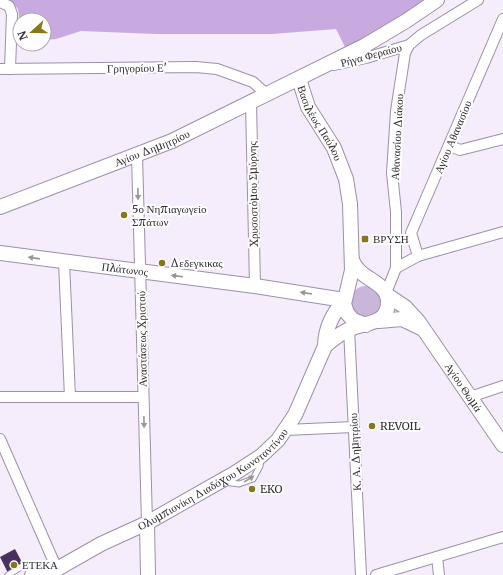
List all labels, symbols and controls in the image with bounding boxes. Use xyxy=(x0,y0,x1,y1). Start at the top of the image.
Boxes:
north arrow xyxy=(12,12,52,52)
text: N xyxy=(14,29,31,42)
street label: Ρήγα Φεραίου xyxy=(339,40,404,70)
street label: Γρηγορίου Ε' xyxy=(107,60,167,76)
street label: Βασιλέως Παύλου xyxy=(295,84,345,163)
street label: Αθανασίου Διάκου xyxy=(388,93,406,181)
street label: Αγίου Αθανασίου xyxy=(431,98,475,176)
street label: Αγίου Δημητρίου xyxy=(112,126,193,170)
street label: Χρυσοστόμου Σμύρνης xyxy=(245,140,261,247)
one-way arrow xyxy=(135,188,141,201)
place label: 5ο Νηπιαγωγείο Σπάτων xyxy=(132,202,207,229)
marker: 5ο Νηπιαγωγείο Σπάτων xyxy=(119,210,129,220)
place label: ΒΡΥΣΗ xyxy=(373,232,409,246)
marker: ΒΡΥΣΗ xyxy=(360,234,370,244)
one-way arrow xyxy=(28,255,40,261)
place label: Δεδεγκικας xyxy=(170,256,223,270)
marker: Δεδεγκικας xyxy=(157,258,167,268)
street label: Πλάτωνος xyxy=(101,259,150,279)
one-way arrow xyxy=(171,273,183,279)
street label: Αναστάσεως Χριστού xyxy=(134,290,150,387)
one-way arrow xyxy=(300,290,312,296)
street label: Αγίου Θωμά xyxy=(442,360,485,415)
street label: Κ. Α. Δημητρίου xyxy=(346,412,364,491)
one-way arrow xyxy=(141,416,147,429)
place label: REVOIL xyxy=(380,419,421,433)
marker: REVOIL xyxy=(367,421,377,431)
street label: Ολυμπιονίκη Διαδόχου Κωνσταντίνου xyxy=(135,425,291,533)
one-way arrow xyxy=(244,476,255,483)
place label: EKO xyxy=(260,482,283,496)
marker: EKO xyxy=(247,484,257,494)
place label: ΕΤΕΚΑ xyxy=(22,558,58,572)
marker: ΕΤΕΚΑ xyxy=(9,560,19,570)

